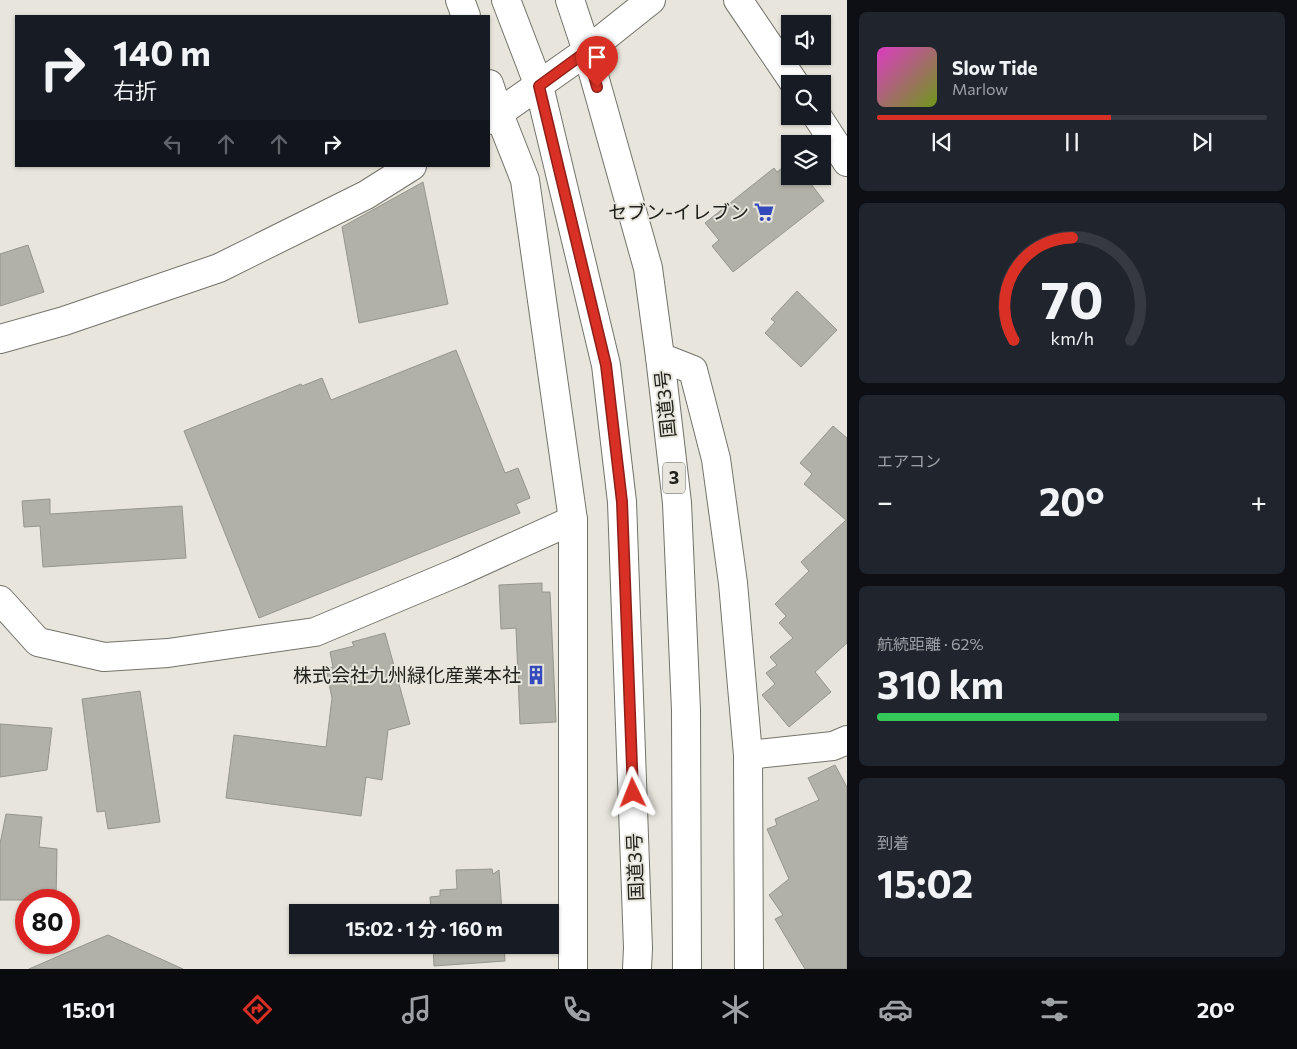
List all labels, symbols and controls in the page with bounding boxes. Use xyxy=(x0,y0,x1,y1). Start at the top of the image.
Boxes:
map controls xyxy=(781,15,831,185)
button: sound xyxy=(781,15,831,65)
text: 140 m xyxy=(113,30,211,73)
icon: right xyxy=(30,35,95,100)
pin xyxy=(576,36,618,87)
icon: arrive xyxy=(583,43,611,71)
text: Slow Tide xyxy=(952,56,1038,79)
button: search xyxy=(781,75,831,125)
text: 右折 xyxy=(113,77,157,104)
text: Marlow xyxy=(952,79,1008,98)
icon: previous xyxy=(928,128,956,156)
icon: pause xyxy=(1058,128,1086,156)
icon: next xyxy=(1188,128,1216,156)
icon: left xyxy=(159,130,187,158)
icon: ahead xyxy=(212,130,240,158)
icon: ahead xyxy=(265,130,293,158)
icon: right xyxy=(318,130,346,158)
button: layers xyxy=(781,135,831,185)
place label: セブン-イレブン xyxy=(608,200,749,223)
supermarket icon: セブン-イレブン xyxy=(753,201,775,223)
text: 70 xyxy=(1041,266,1103,330)
text: km/h xyxy=(1050,327,1094,349)
street label: 国道3号 xyxy=(650,369,679,439)
text: エアコン xyxy=(877,451,941,470)
road number: 3 xyxy=(663,462,685,493)
text: 20° xyxy=(1039,477,1105,524)
text: − xyxy=(877,484,893,518)
text: + xyxy=(1251,484,1267,518)
text: 航続距離 · 62% xyxy=(877,634,984,653)
text: 310 km xyxy=(877,660,1004,707)
place label: 株式会社九州緑化産業本社 xyxy=(293,663,521,686)
building icon: 株式会社九州緑化産業本社 xyxy=(525,664,547,686)
position arrow xyxy=(606,766,658,818)
street label: 国道3号 xyxy=(622,833,647,901)
text: 到着 xyxy=(877,833,909,852)
text: 15:02 xyxy=(877,859,973,906)
speed limit sign: 80 xyxy=(15,889,80,954)
text: 15:02 · 1 分 · 160 m xyxy=(346,917,502,940)
icon: directions xyxy=(240,992,275,1027)
icon: music xyxy=(399,992,434,1027)
icon: phone xyxy=(559,992,594,1027)
icon: climate xyxy=(718,992,753,1027)
icon: car xyxy=(878,992,913,1027)
icon: filters xyxy=(1037,992,1072,1027)
text: 15:01 xyxy=(62,996,115,1023)
text: 20° xyxy=(1197,996,1235,1023)

